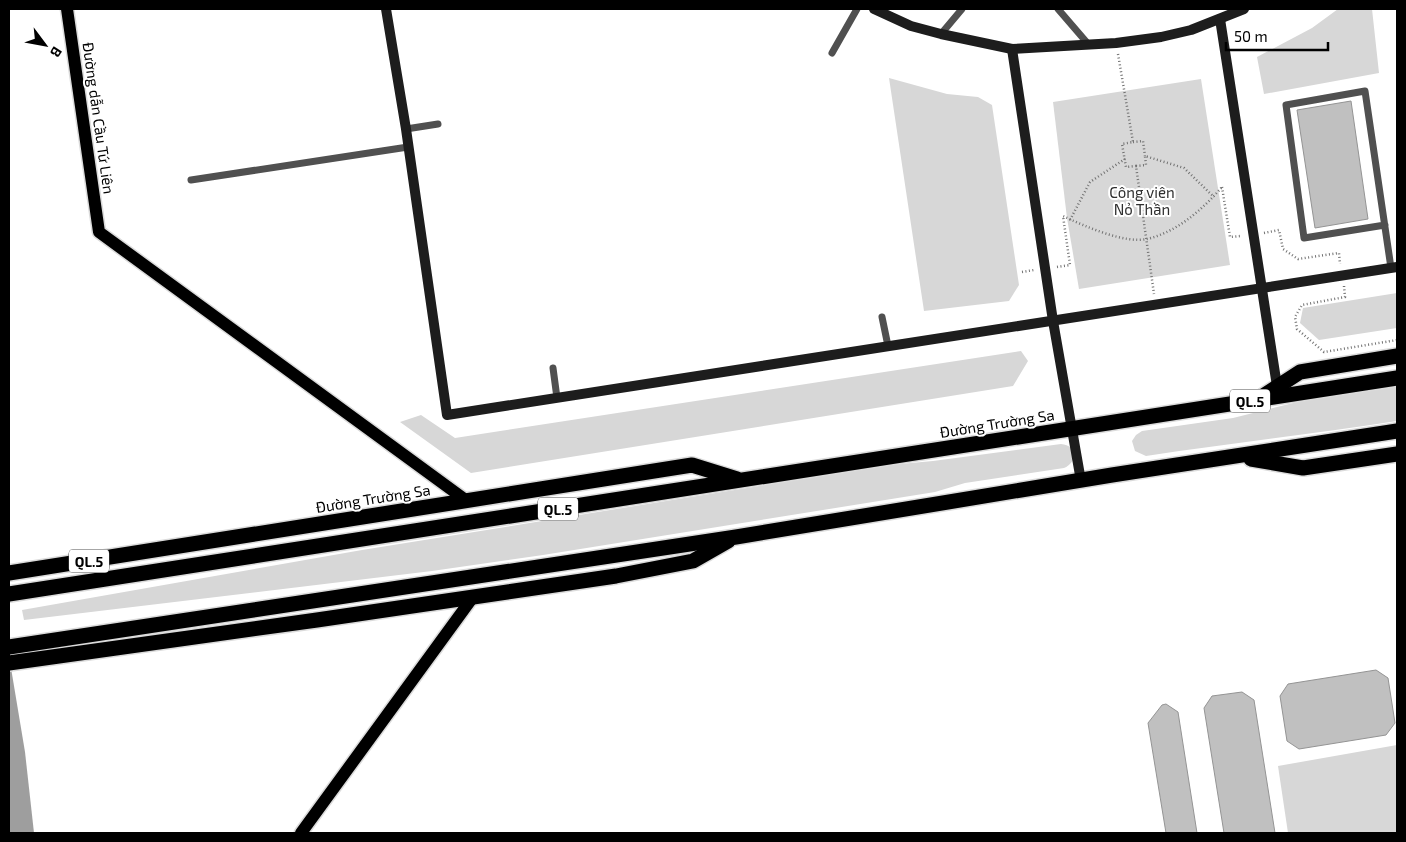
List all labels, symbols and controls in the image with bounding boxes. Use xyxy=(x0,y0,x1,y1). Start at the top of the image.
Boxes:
north arrow xyxy=(20,20,70,70)
scale bar xyxy=(1226,20,1328,52)
text: 50 m xyxy=(1234,27,1268,45)
street label: Đường dẫn Cầu Tứ Liên xyxy=(79,41,119,195)
text: B xyxy=(47,44,66,60)
park label: Công viên Nỏ Thần xyxy=(1109,183,1175,218)
road number: QL.5 xyxy=(1230,390,1270,412)
street label: Đường Trường Sa xyxy=(938,405,1056,441)
street label: Đường Trường Sa xyxy=(314,480,432,516)
road number: QL.5 xyxy=(538,498,578,520)
road number: QL.5 xyxy=(69,550,109,572)

